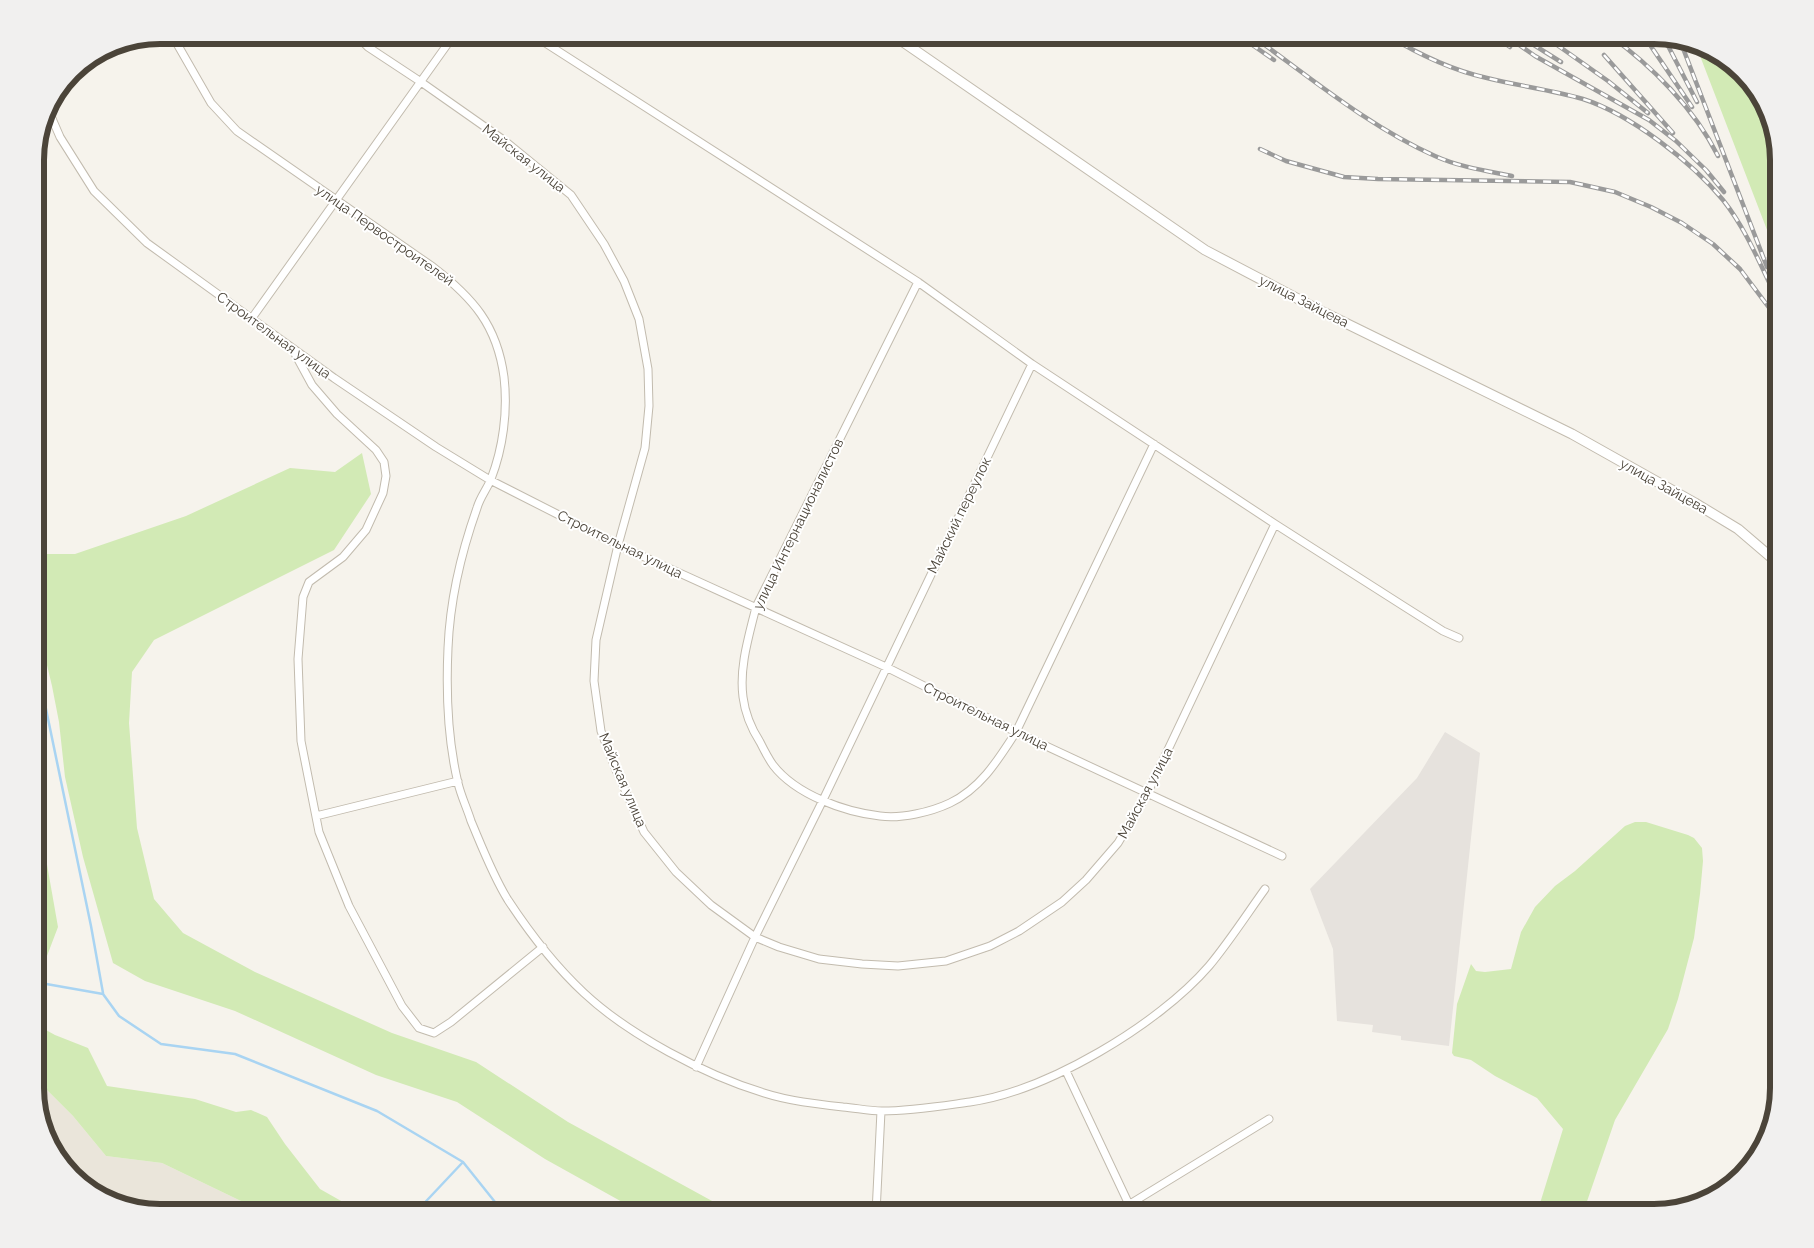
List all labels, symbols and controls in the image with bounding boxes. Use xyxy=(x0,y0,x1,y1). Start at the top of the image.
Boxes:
street label: Майская улица xyxy=(479,121,569,195)
street label: улица Первостроителей xyxy=(313,181,457,289)
street label: улица Зайцева xyxy=(1257,272,1351,330)
street label: Строительная улица xyxy=(214,288,334,382)
street label: улица Интернационалистов xyxy=(750,436,846,612)
street label: Майский переулок xyxy=(924,454,994,576)
street label: улица Зайцева xyxy=(1617,455,1711,517)
street label: Строительная улица xyxy=(555,507,685,581)
street label: Строительная улица xyxy=(921,679,1051,753)
street label: Майская улица xyxy=(596,730,650,830)
street label: Майская улица xyxy=(1114,745,1176,841)

